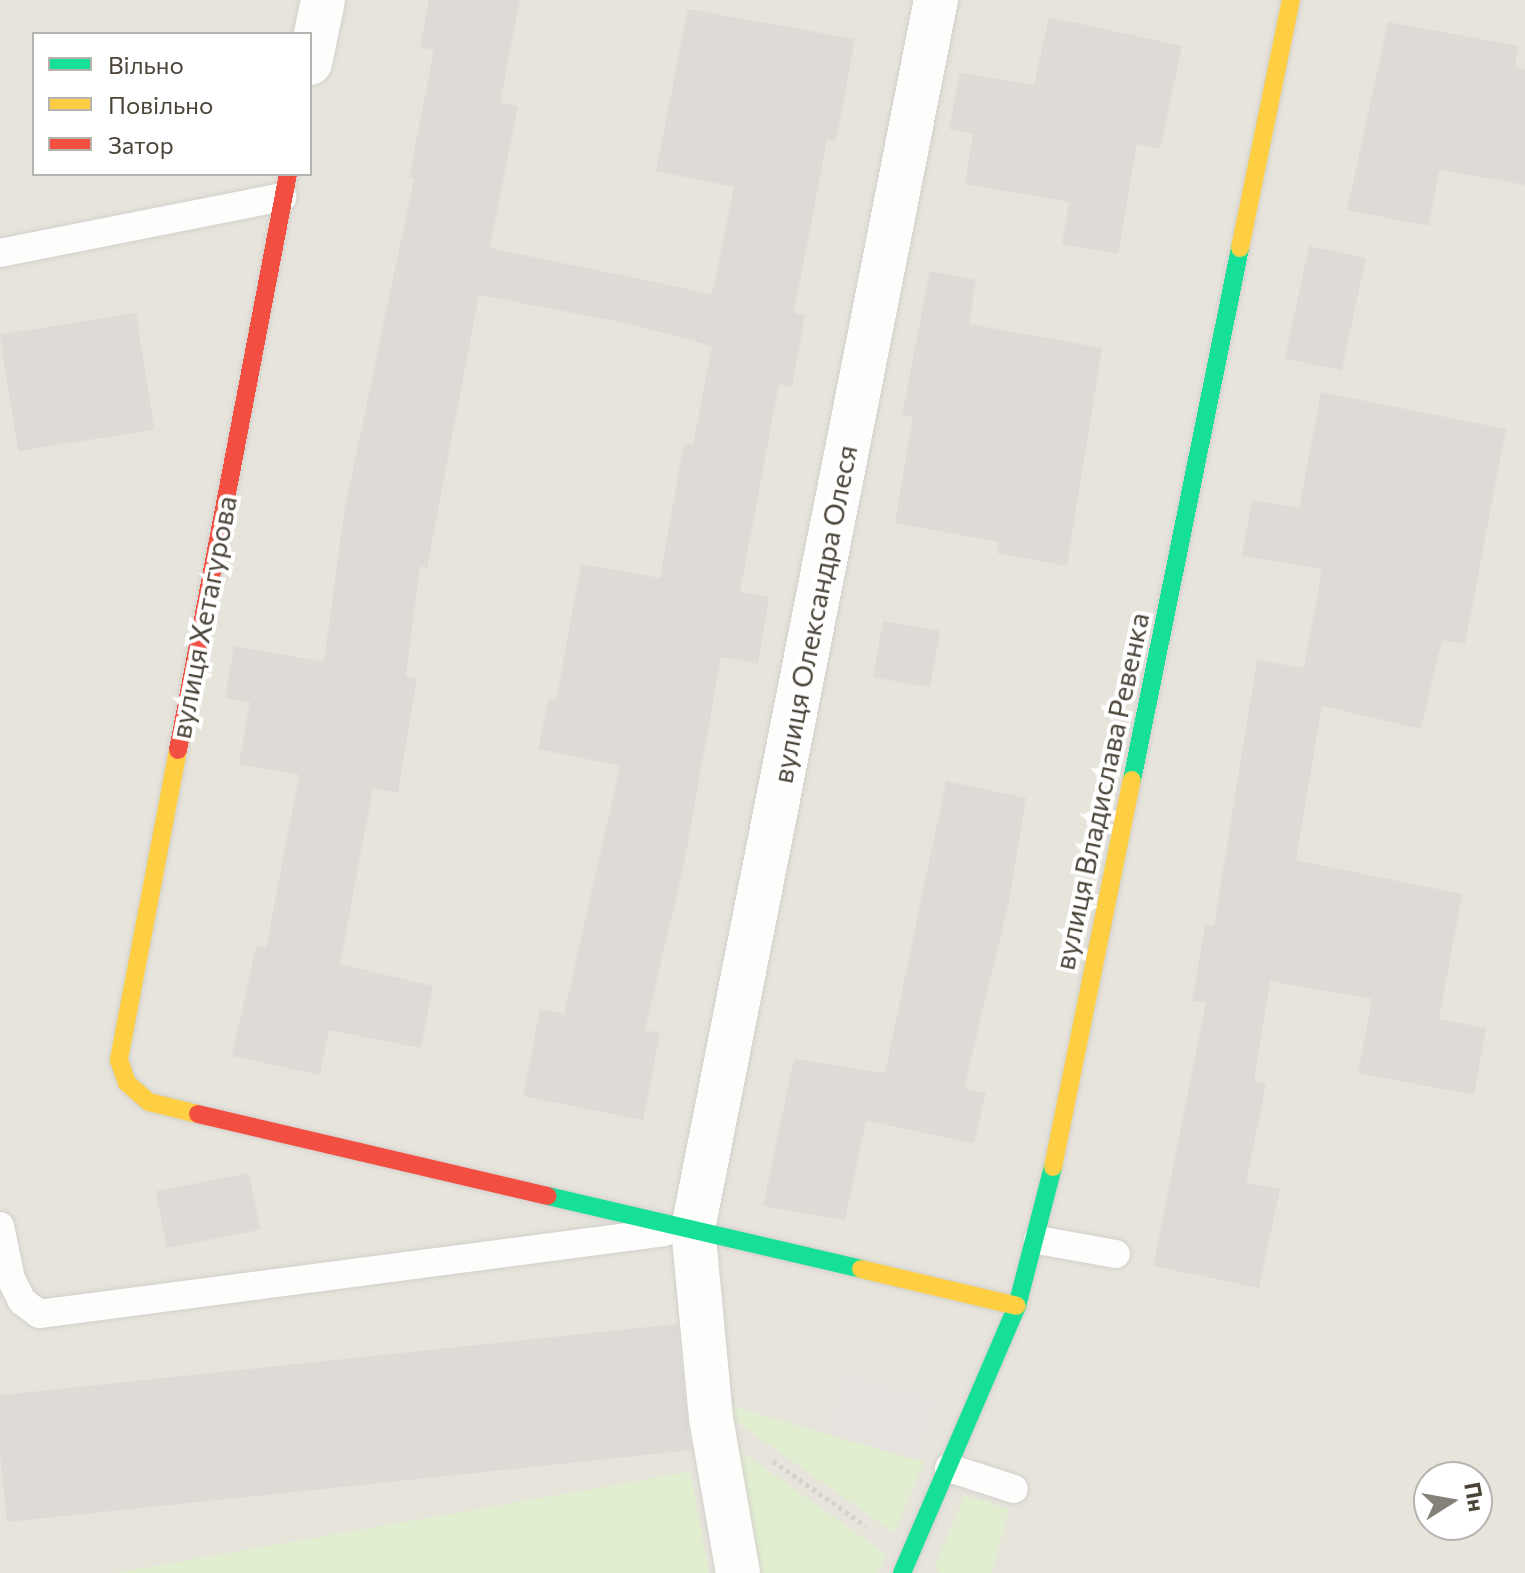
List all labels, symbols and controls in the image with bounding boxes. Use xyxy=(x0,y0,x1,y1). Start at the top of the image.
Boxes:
legend xyxy=(32,32,312,176)
text: Вільно xyxy=(108,50,184,79)
text: Повільно xyxy=(108,90,213,119)
text: Затор xyxy=(108,130,174,159)
street label: вулиця Олександра Олеся xyxy=(765,442,863,786)
street label: вулиця Хетагурова xyxy=(163,493,243,741)
street label: вулиця Владислава Ревенка xyxy=(1047,609,1155,973)
north arrow xyxy=(1413,1461,1493,1541)
text: Пн xyxy=(1459,1480,1491,1514)

